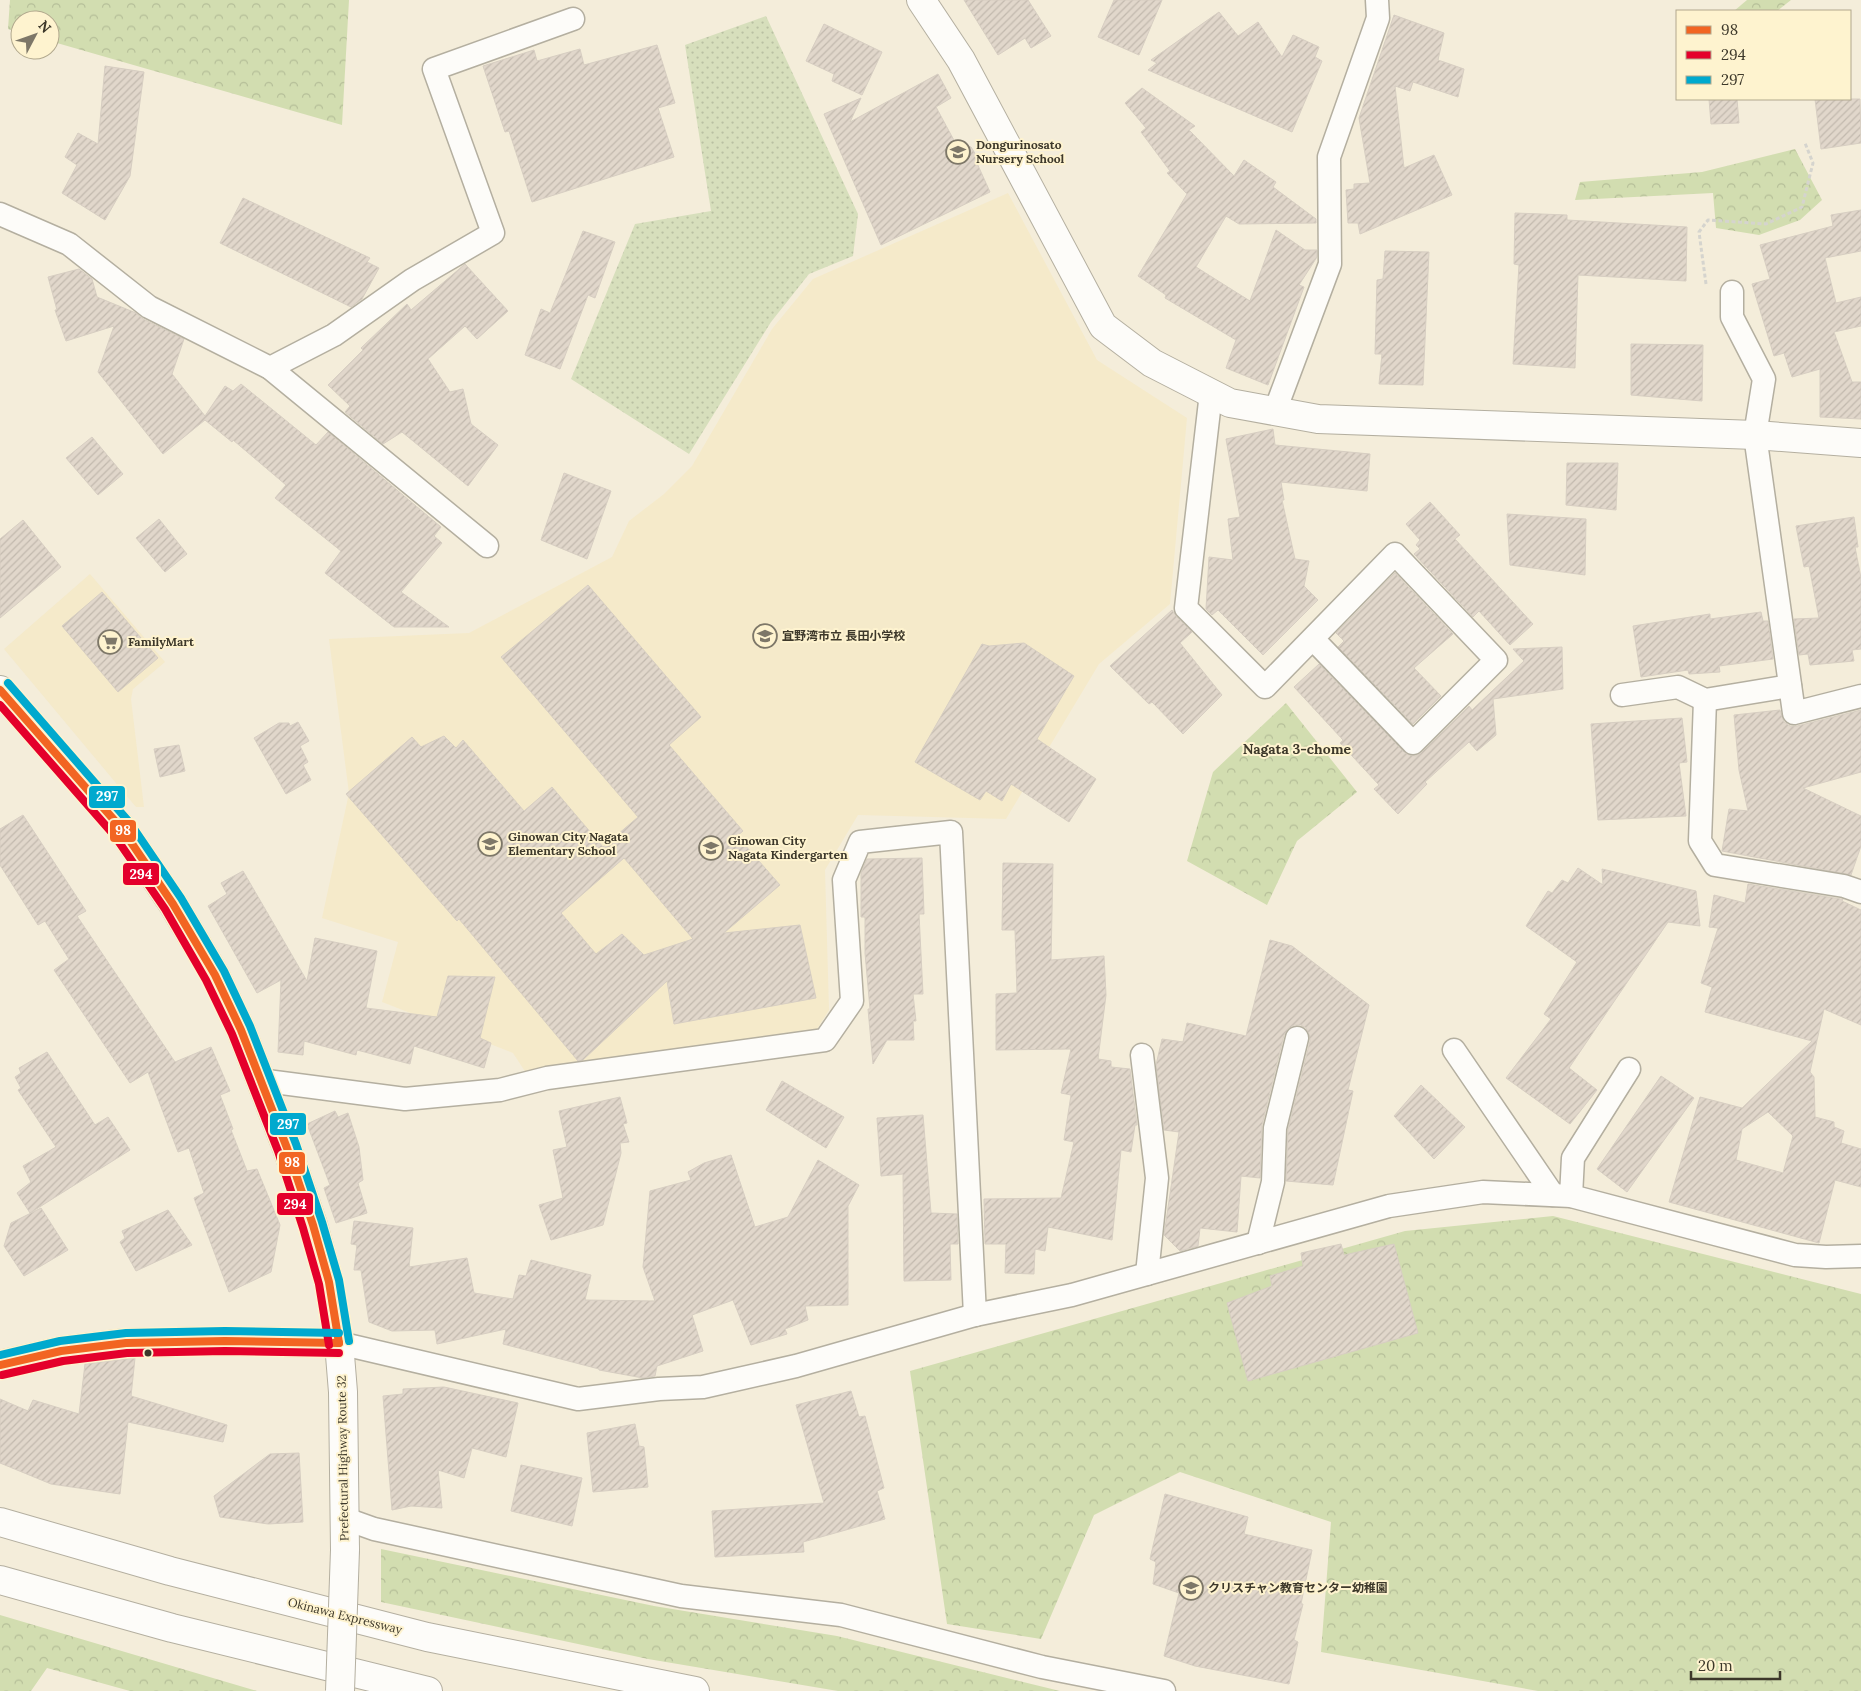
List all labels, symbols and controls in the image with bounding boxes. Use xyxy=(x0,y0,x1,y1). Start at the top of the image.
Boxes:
north arrow xyxy=(10,10,60,60)
legend xyxy=(1676,10,1851,100)
text: N xyxy=(34,16,55,37)
text: 98 xyxy=(1721,20,1738,39)
text: 294 xyxy=(1721,45,1746,64)
text: 297 xyxy=(1721,70,1744,89)
place label: Dongurinosato Nursery School xyxy=(976,137,1064,166)
school or university icon: Dongurinosato Nursery School xyxy=(945,139,971,165)
school or university icon: 宜野湾市立 長田小学校 xyxy=(752,623,778,649)
place label: 宜野湾市立 長田小学校 xyxy=(782,628,905,643)
supermarket icon: FamilyMart xyxy=(97,629,123,655)
place label: FamilyMart xyxy=(128,634,195,649)
district label: Nagata 3-chome xyxy=(1243,740,1352,758)
line badge: 297 xyxy=(88,785,126,809)
text: 297 xyxy=(96,787,118,805)
line badge: 98 xyxy=(109,819,137,843)
text: 98 xyxy=(115,821,131,839)
place label: Ginowan City Nagata Elementary School xyxy=(508,829,629,858)
school or university icon: Ginowan City Nagata Elementary School xyxy=(477,831,503,857)
place label: Ginowan City Nagata Kindergarten xyxy=(728,833,848,862)
school or university icon: Ginowan City Nagata Kindergarten xyxy=(698,835,724,861)
line badge: 294 xyxy=(122,862,160,886)
text: 294 xyxy=(129,865,153,883)
line badge: 297 xyxy=(269,1112,307,1136)
text: 297 xyxy=(277,1115,299,1133)
line badge: 98 xyxy=(278,1151,306,1175)
text: 98 xyxy=(284,1153,300,1171)
line badge: 294 xyxy=(276,1192,314,1216)
text: 294 xyxy=(283,1195,307,1213)
unlabelled marker xyxy=(143,1348,153,1358)
street label: Prefectural Highway Route 32 xyxy=(334,1375,351,1541)
school or university icon: クリスチャン教育センター幼稚園 xyxy=(1178,1575,1204,1601)
place label: クリスチャン教育センター幼稚園 xyxy=(1208,1580,1388,1595)
street label: Okinawa Expressway xyxy=(286,1594,404,1637)
scale bar xyxy=(1691,1648,1780,1680)
text: 20 m xyxy=(1698,1656,1733,1675)

